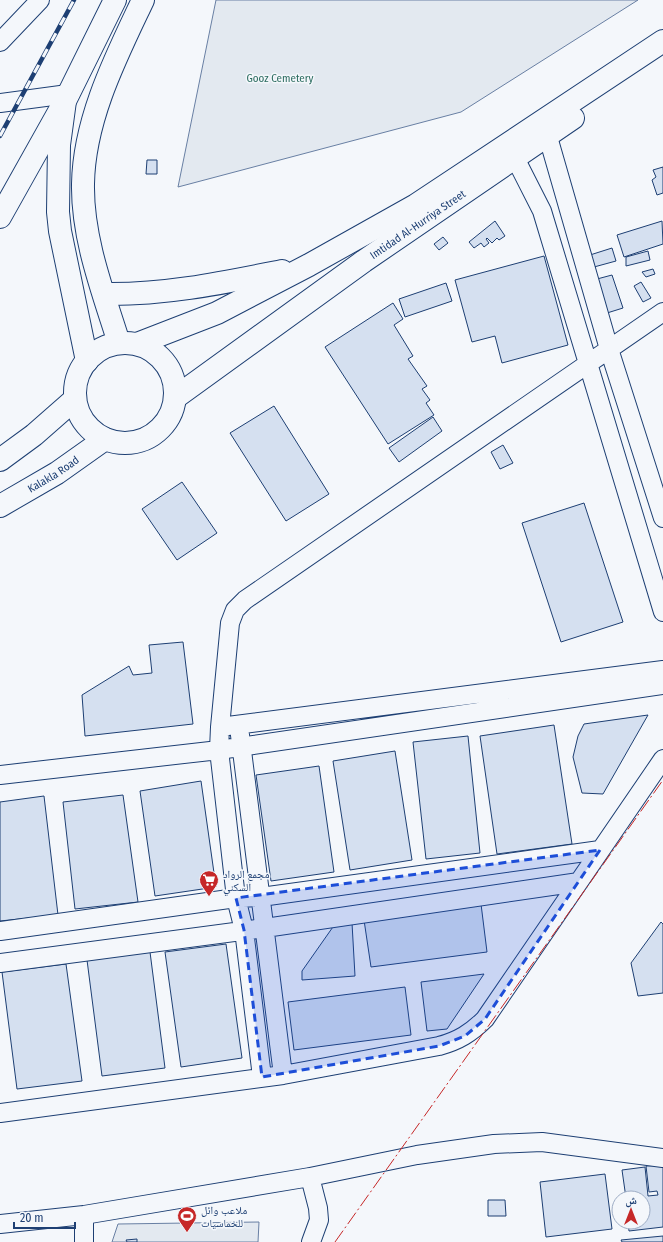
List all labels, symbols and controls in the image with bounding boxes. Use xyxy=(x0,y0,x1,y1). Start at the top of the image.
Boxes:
park label: Gooz Cemetery xyxy=(246,72,314,85)
street label: Imtidad Al-Hurriya Street xyxy=(368,187,469,262)
street label: Kalakla Road xyxy=(26,454,82,496)
place label: مجمع الرواد السكني xyxy=(223,868,269,896)
supermarket icon: مجمع الرواد السكني xyxy=(198,869,220,897)
north arrow xyxy=(611,1190,651,1230)
text: ش xyxy=(625,1194,637,1208)
scale bar xyxy=(14,1204,75,1230)
place label: ملاعب وائل للخماسيات xyxy=(201,1204,247,1230)
sports icon: ملاعب وائل للخماسيات xyxy=(176,1205,198,1233)
text: 20 m xyxy=(20,1211,44,1225)

